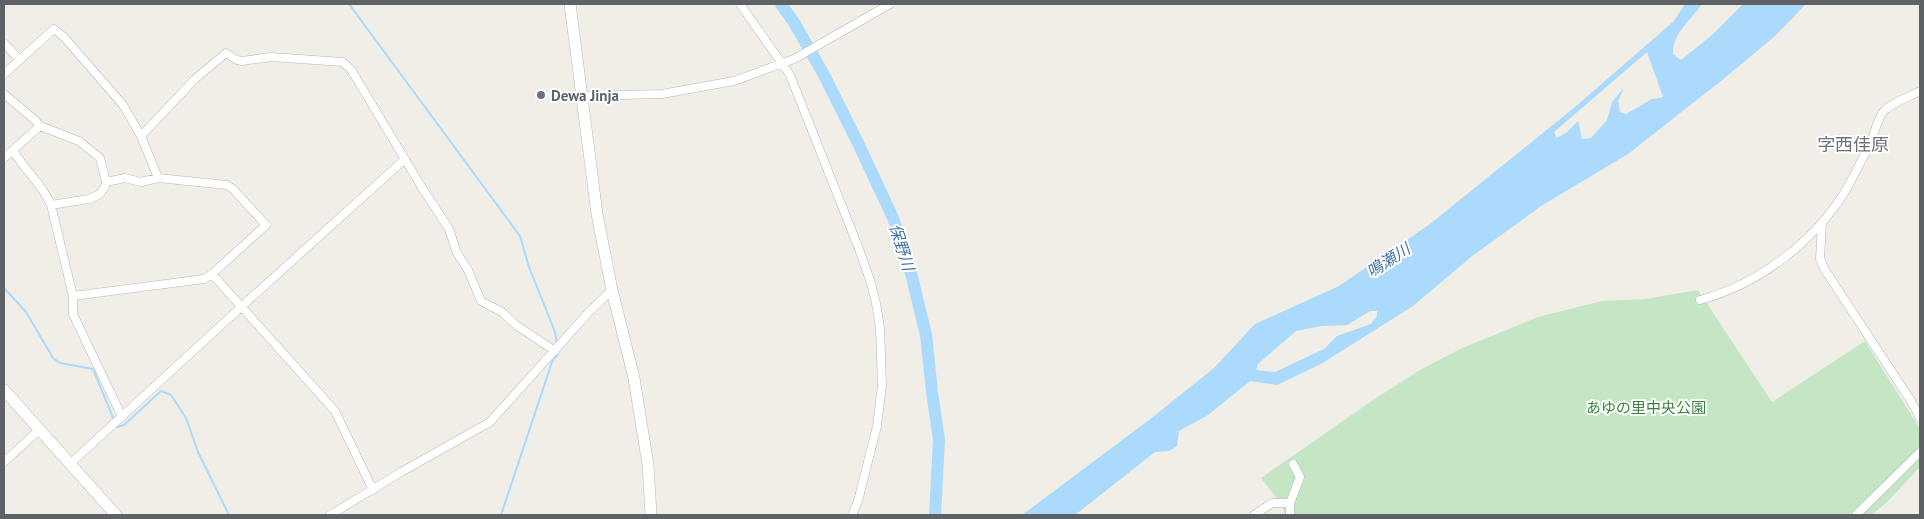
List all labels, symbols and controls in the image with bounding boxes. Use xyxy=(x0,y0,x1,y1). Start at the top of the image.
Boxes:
place label: Dewa Jinja xyxy=(551,86,619,105)
marker: Dewa Jinja xyxy=(535,89,547,101)
district label: 字西佳原 xyxy=(1817,133,1889,156)
water label: 保野川 xyxy=(885,221,920,275)
water label: 鳴瀬川 xyxy=(1362,237,1415,281)
park label: あゆの里中央公園 xyxy=(1586,398,1706,417)

